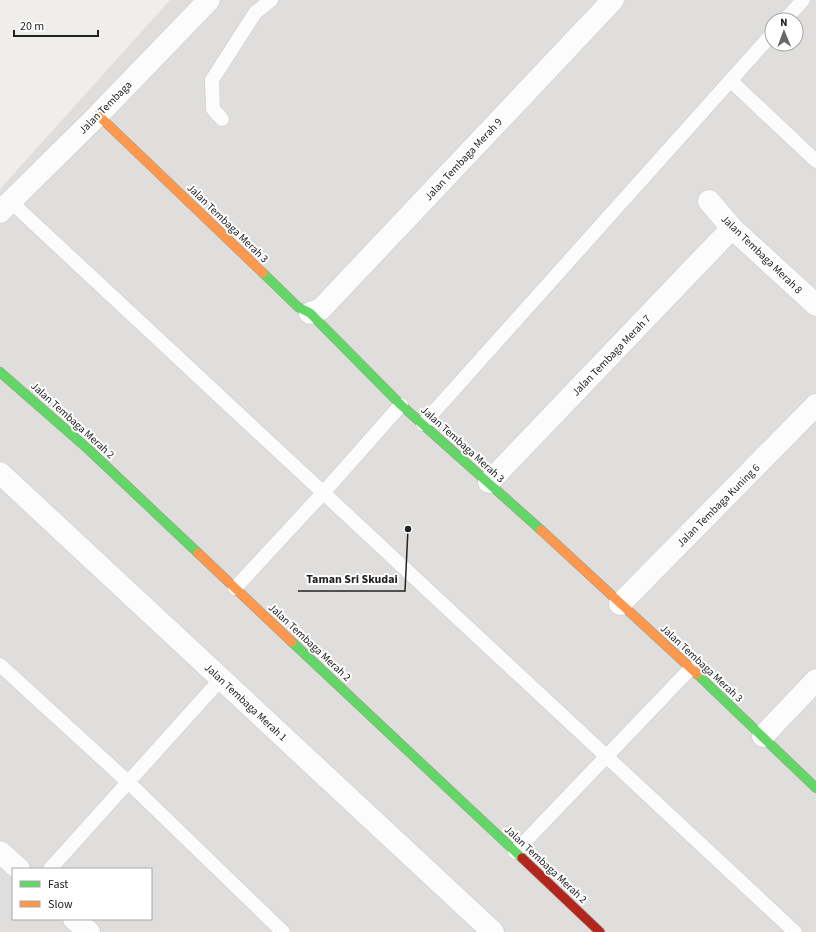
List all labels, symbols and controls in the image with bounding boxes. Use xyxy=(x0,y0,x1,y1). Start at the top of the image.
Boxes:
scale bar xyxy=(14,12,98,38)
north arrow xyxy=(764,12,804,52)
text: N xyxy=(780,15,788,30)
text: 20 m xyxy=(20,18,44,35)
street label: Jalan Tembaga xyxy=(75,77,135,137)
street label: Jalan Tembaga Merah 9 xyxy=(421,115,506,204)
street label: Jalan Tembaga Merah 3 xyxy=(184,180,272,266)
street label: Jalan Tembaga Merah 8 xyxy=(718,211,806,298)
street label: Jalan Tembaga Merah 7 xyxy=(568,311,654,399)
street label: Jalan Tembaga Merah 2 xyxy=(28,379,118,462)
street label: Jalan Tembaga Merah 3 xyxy=(418,403,508,486)
street label: Jalan Tembaga Kuning 6 xyxy=(673,460,764,550)
callout: Taman Sri Skudai xyxy=(298,567,405,591)
text: Taman Sri Skudai xyxy=(306,571,398,588)
street label: Jalan Tembaga Merah 2 xyxy=(265,600,354,685)
street label: Jalan Tembaga Merah 3 xyxy=(657,621,746,706)
street label: Jalan Tembaga Merah 1 xyxy=(201,660,290,745)
street label: Jalan Tembaga Merah 2 xyxy=(501,822,590,907)
legend xyxy=(12,868,152,920)
text: Fast xyxy=(48,876,68,893)
text: Slow xyxy=(48,896,73,913)

